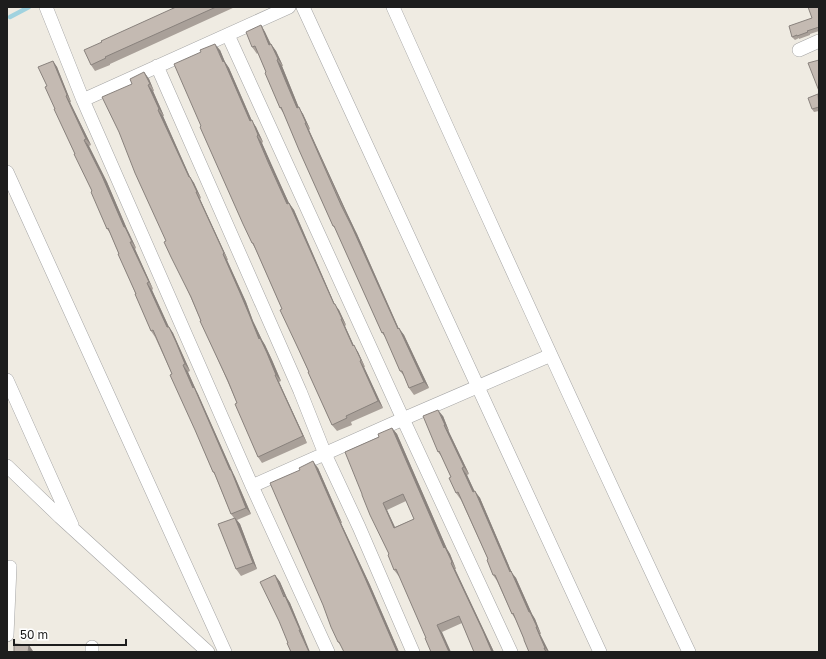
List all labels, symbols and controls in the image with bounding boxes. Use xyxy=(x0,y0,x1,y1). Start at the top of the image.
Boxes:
scale bar xyxy=(14,621,126,647)
text: 50 m xyxy=(20,627,48,642)

